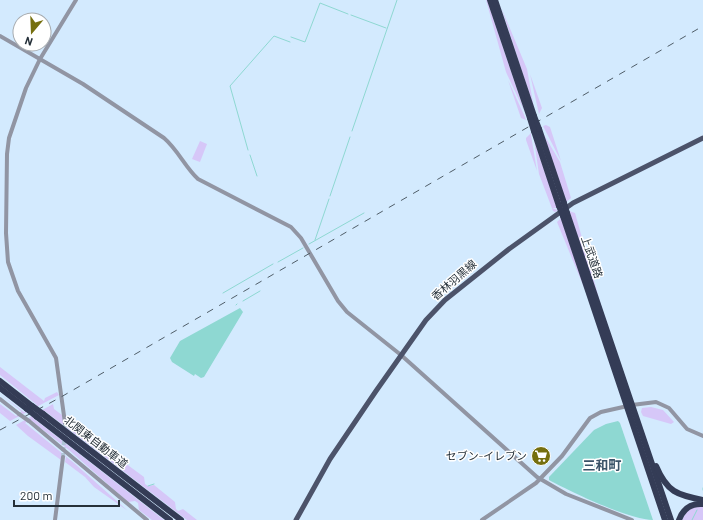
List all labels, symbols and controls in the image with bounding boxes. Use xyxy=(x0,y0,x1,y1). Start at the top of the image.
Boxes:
north arrow xyxy=(12,12,52,52)
text: N xyxy=(23,35,34,49)
street label: 上武道路 xyxy=(579,234,606,280)
street label: 香林羽黒線 xyxy=(429,257,479,303)
street label: 北関東自動車道 xyxy=(62,413,131,470)
supermarket icon: セブン-イレブン xyxy=(530,445,552,467)
place label: セブン-イレブン xyxy=(446,449,527,462)
district label: 三和町 xyxy=(582,457,622,473)
scale bar xyxy=(14,482,119,508)
text: 200 m xyxy=(20,488,52,502)

